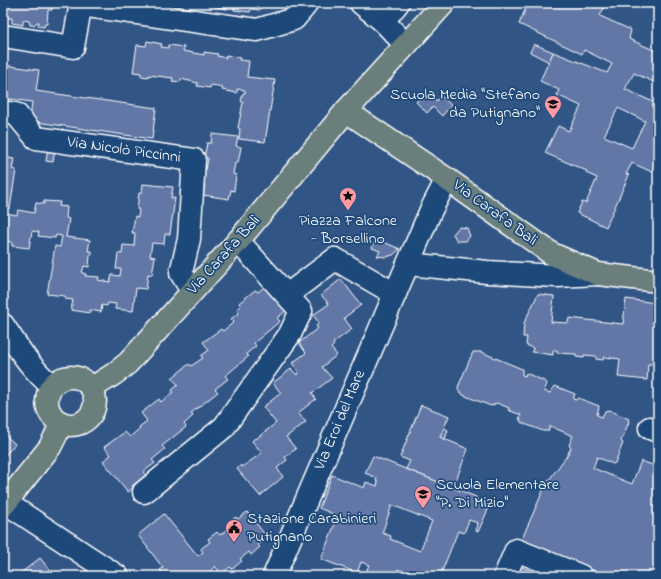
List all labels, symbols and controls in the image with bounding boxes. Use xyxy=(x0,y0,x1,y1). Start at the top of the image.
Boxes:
place label: Scuola Media "Stefano da Putignano" xyxy=(390,83,540,125)
school or university icon: Scuola Media "Stefano da Putignano" xyxy=(543,94,563,119)
street label: Via Nicolò Piccinni xyxy=(65,130,182,170)
street label: Via Carafa Bali xyxy=(447,173,543,252)
place icon: Piazza Falcone - Borsellino xyxy=(338,186,358,211)
place label: Piazza Falcone - Borsellino xyxy=(299,209,398,251)
street label: Via Carafa Balì xyxy=(181,210,266,301)
street label: Via Eroi del Mare xyxy=(308,365,372,475)
place label: Scuola Elementare "P. Di Mizio" xyxy=(436,473,560,515)
school or university icon: Scuola Elementare "P. Di Mizio" xyxy=(413,484,433,509)
place label: Stazione Carabinieri Putignano xyxy=(247,507,376,549)
public building icon: Stazione Carabinieri Putignano xyxy=(224,518,244,543)

